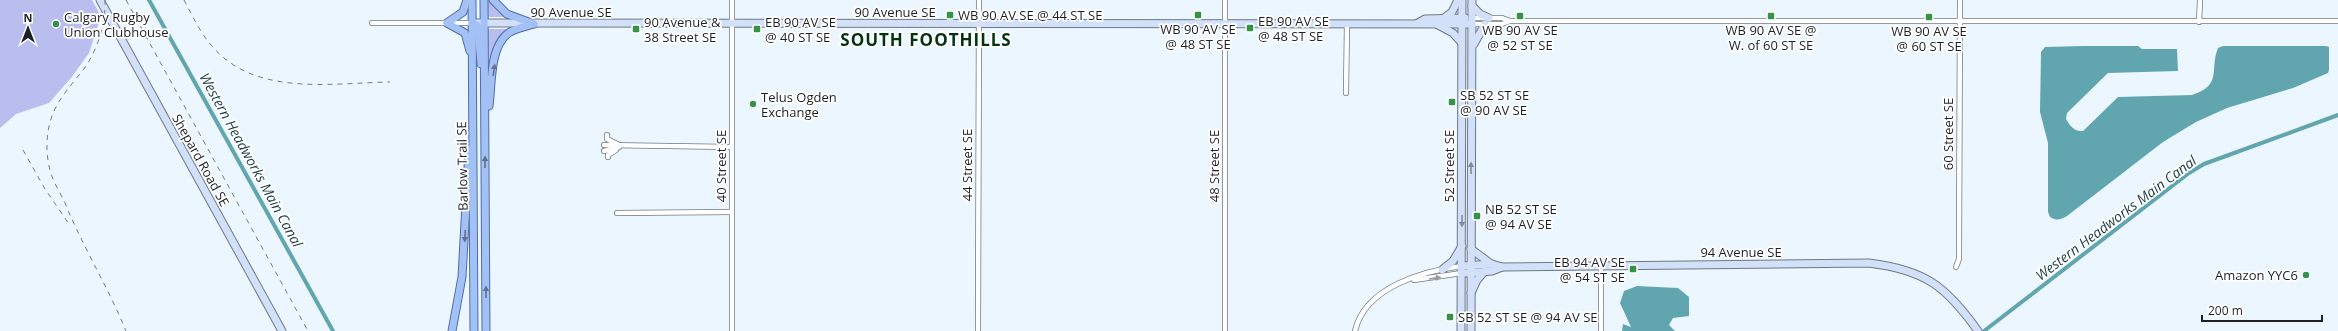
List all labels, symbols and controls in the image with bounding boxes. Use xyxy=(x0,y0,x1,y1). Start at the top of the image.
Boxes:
street label: 90 Avenue SE xyxy=(530,3,612,21)
street label: 90 Avenue SE xyxy=(854,3,936,21)
place label: WB 90 AV SE @ 44 ST SE xyxy=(958,6,1102,24)
north arrow xyxy=(8,8,48,48)
place label: Calgary Rugby Union Clubhouse xyxy=(64,8,169,41)
text: N xyxy=(24,10,32,25)
marker: WB 90 AV SE @ 44 ST SE xyxy=(945,10,955,20)
marker: WB 90 AV SE @ 48 ST SE xyxy=(1193,10,1203,20)
marker: WB 90 AV SE @ 52 ST SE xyxy=(1515,11,1525,21)
marker: WB 90 AV SE @ W. of 60 ST SE xyxy=(1766,11,1776,21)
place label: EB 90 AV SE @ 48 ST SE xyxy=(1258,12,1329,45)
marker: WB 90 AV SE @ 60 ST SE xyxy=(1924,12,1934,22)
place label: 90 Avenue & 38 Street SE xyxy=(644,13,721,46)
place label: EB 90 AV SE @ 40 ST SE xyxy=(765,13,836,46)
marker: Calgary Rugby Union Clubhouse xyxy=(51,19,61,29)
place label: WB 90 AV SE @ 48 ST SE xyxy=(1160,20,1236,53)
place label: WB 90 AV SE @ 52 ST SE xyxy=(1482,21,1558,54)
place label: WB 90 AV SE @ W. of 60 ST SE xyxy=(1726,21,1816,54)
place label: WB 90 AV SE @ 60 ST SE xyxy=(1891,22,1967,55)
marker: EB 90 AV SE @ 48 ST SE xyxy=(1245,23,1255,33)
marker: 90 Avenue & 38 Street SE xyxy=(631,24,641,34)
marker: EB 90 AV SE @ 40 ST SE xyxy=(752,24,762,34)
district label: SOUTH FOOTHILLS xyxy=(840,28,1012,51)
one-way arrow xyxy=(491,64,497,76)
water label: Western Headworks Main Canal xyxy=(195,69,308,251)
place label: SB 52 ST SE @ 90 AV SE xyxy=(1460,86,1529,119)
place label: Telus Ogden Exchange xyxy=(761,88,837,121)
marker: SB 52 ST SE @ 90 AV SE xyxy=(1447,97,1457,107)
street label: 60 Street SE xyxy=(1939,98,1957,170)
marker: Telus Ogden Exchange xyxy=(748,99,758,109)
street label: Shepard Road SE xyxy=(168,111,234,209)
street label: Barlow Trail SE xyxy=(452,121,472,211)
street label: 44 Street SE xyxy=(958,129,976,201)
street label: 40 Street SE xyxy=(712,130,730,202)
street label: 48 Street SE xyxy=(1205,130,1223,202)
street label: 52 Street SE xyxy=(1440,130,1458,202)
water label: Western Headworks Main Canal xyxy=(2031,151,2200,284)
one-way arrow xyxy=(482,155,488,168)
one-way arrow xyxy=(1468,161,1474,174)
place label: NB 52 ST SE @ 94 AV SE xyxy=(1485,200,1557,233)
marker: NB 52 ST SE @ 94 AV SE xyxy=(1472,211,1482,221)
one-way arrow xyxy=(1459,215,1465,228)
one-way arrow xyxy=(461,230,468,242)
street label: 94 Avenue SE xyxy=(1700,243,1782,261)
place label: EB 94 AV SE @ 54 ST SE xyxy=(1554,253,1625,286)
marker: EB 94 AV SE @ 54 ST SE xyxy=(1628,264,1638,274)
place label: Amazon YYC6 xyxy=(2215,266,2298,284)
marker: Amazon YYC6 xyxy=(2301,270,2311,280)
one-way arrow xyxy=(1429,275,1441,281)
one-way arrow xyxy=(483,285,489,298)
scale bar xyxy=(2202,297,2322,323)
text: 200 m xyxy=(2208,302,2243,319)
place label: SB 52 ST SE @ 94 AV SE xyxy=(1458,308,1598,326)
marker: SB 52 ST SE @ 94 AV SE xyxy=(1445,312,1455,322)

